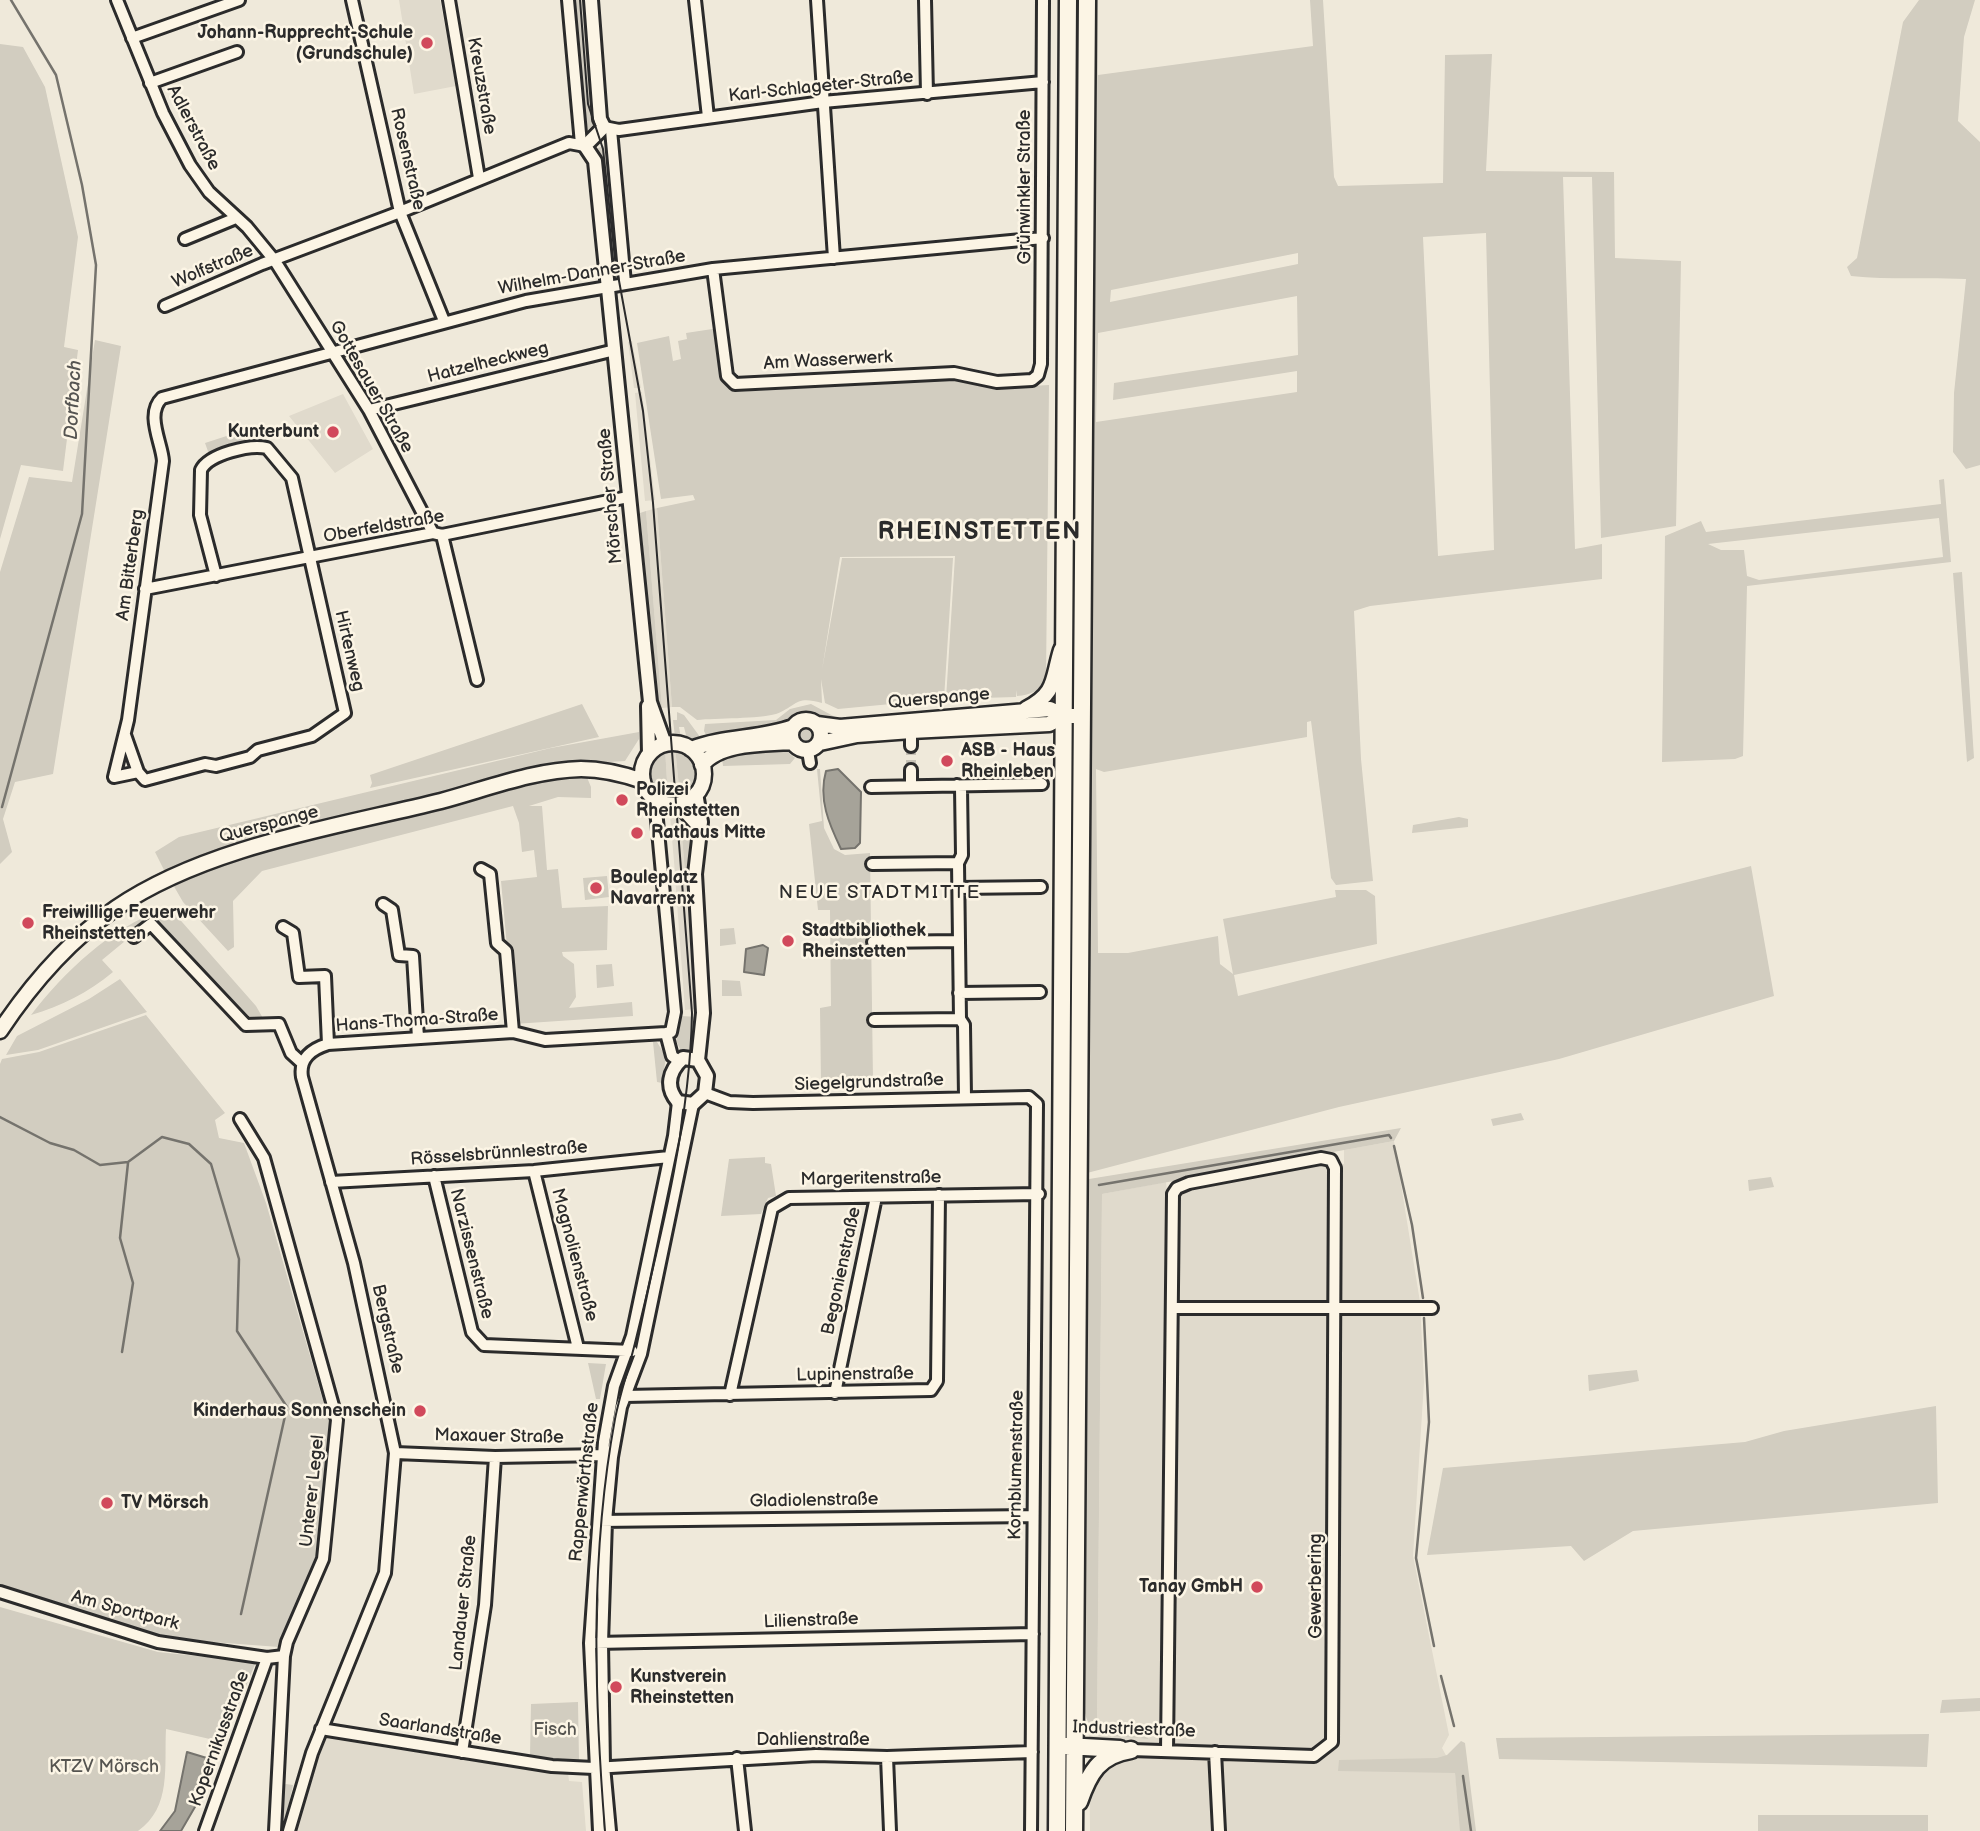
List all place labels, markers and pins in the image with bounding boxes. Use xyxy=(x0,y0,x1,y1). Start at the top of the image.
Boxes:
place label: Johann-Rupprecht-Schule (Grundschule) xyxy=(197,22,413,64)
marker: Johann-Rupprecht-Schule (Grundschule) xyxy=(419,35,435,51)
place label: Kunterbunt xyxy=(227,421,319,443)
marker: Kunterbunt xyxy=(325,424,341,440)
place label: ASB - Haus Rheinleben xyxy=(961,740,1055,782)
marker: ASB - Haus Rheinleben xyxy=(939,753,955,769)
place label: Polizei Rheinstetten xyxy=(636,779,740,822)
marker: Polizei Rheinstetten xyxy=(614,792,630,808)
place label: Rathaus Mitte xyxy=(651,822,766,844)
marker: Rathaus Mitte xyxy=(629,825,645,841)
place label: Bouleplatz Navarrenx xyxy=(610,867,698,910)
marker: Bouleplatz Navarrenx xyxy=(588,880,604,896)
place label: Freiwillige Feuerwehr Rheinstetten xyxy=(42,902,216,944)
marker: Freiwillige Feuerwehr Rheinstetten xyxy=(20,915,36,931)
place label: Stadtbibliothek Rheinstetten xyxy=(802,920,926,962)
marker: Stadtbibliothek Rheinstetten xyxy=(780,933,796,949)
place label: Kinderhaus Sonnenschein xyxy=(193,1400,406,1422)
marker: Kinderhaus Sonnenschein xyxy=(412,1403,428,1419)
place label: TV Mörsch xyxy=(121,1492,209,1514)
marker: TV Mörsch xyxy=(99,1495,115,1511)
place label: Tanay GmbH xyxy=(1139,1576,1243,1598)
marker: Tanay GmbH xyxy=(1249,1579,1265,1595)
place label: Kunstverein Rheinstetten xyxy=(630,1666,734,1708)
marker: Kunstverein Rheinstetten xyxy=(608,1679,624,1695)

